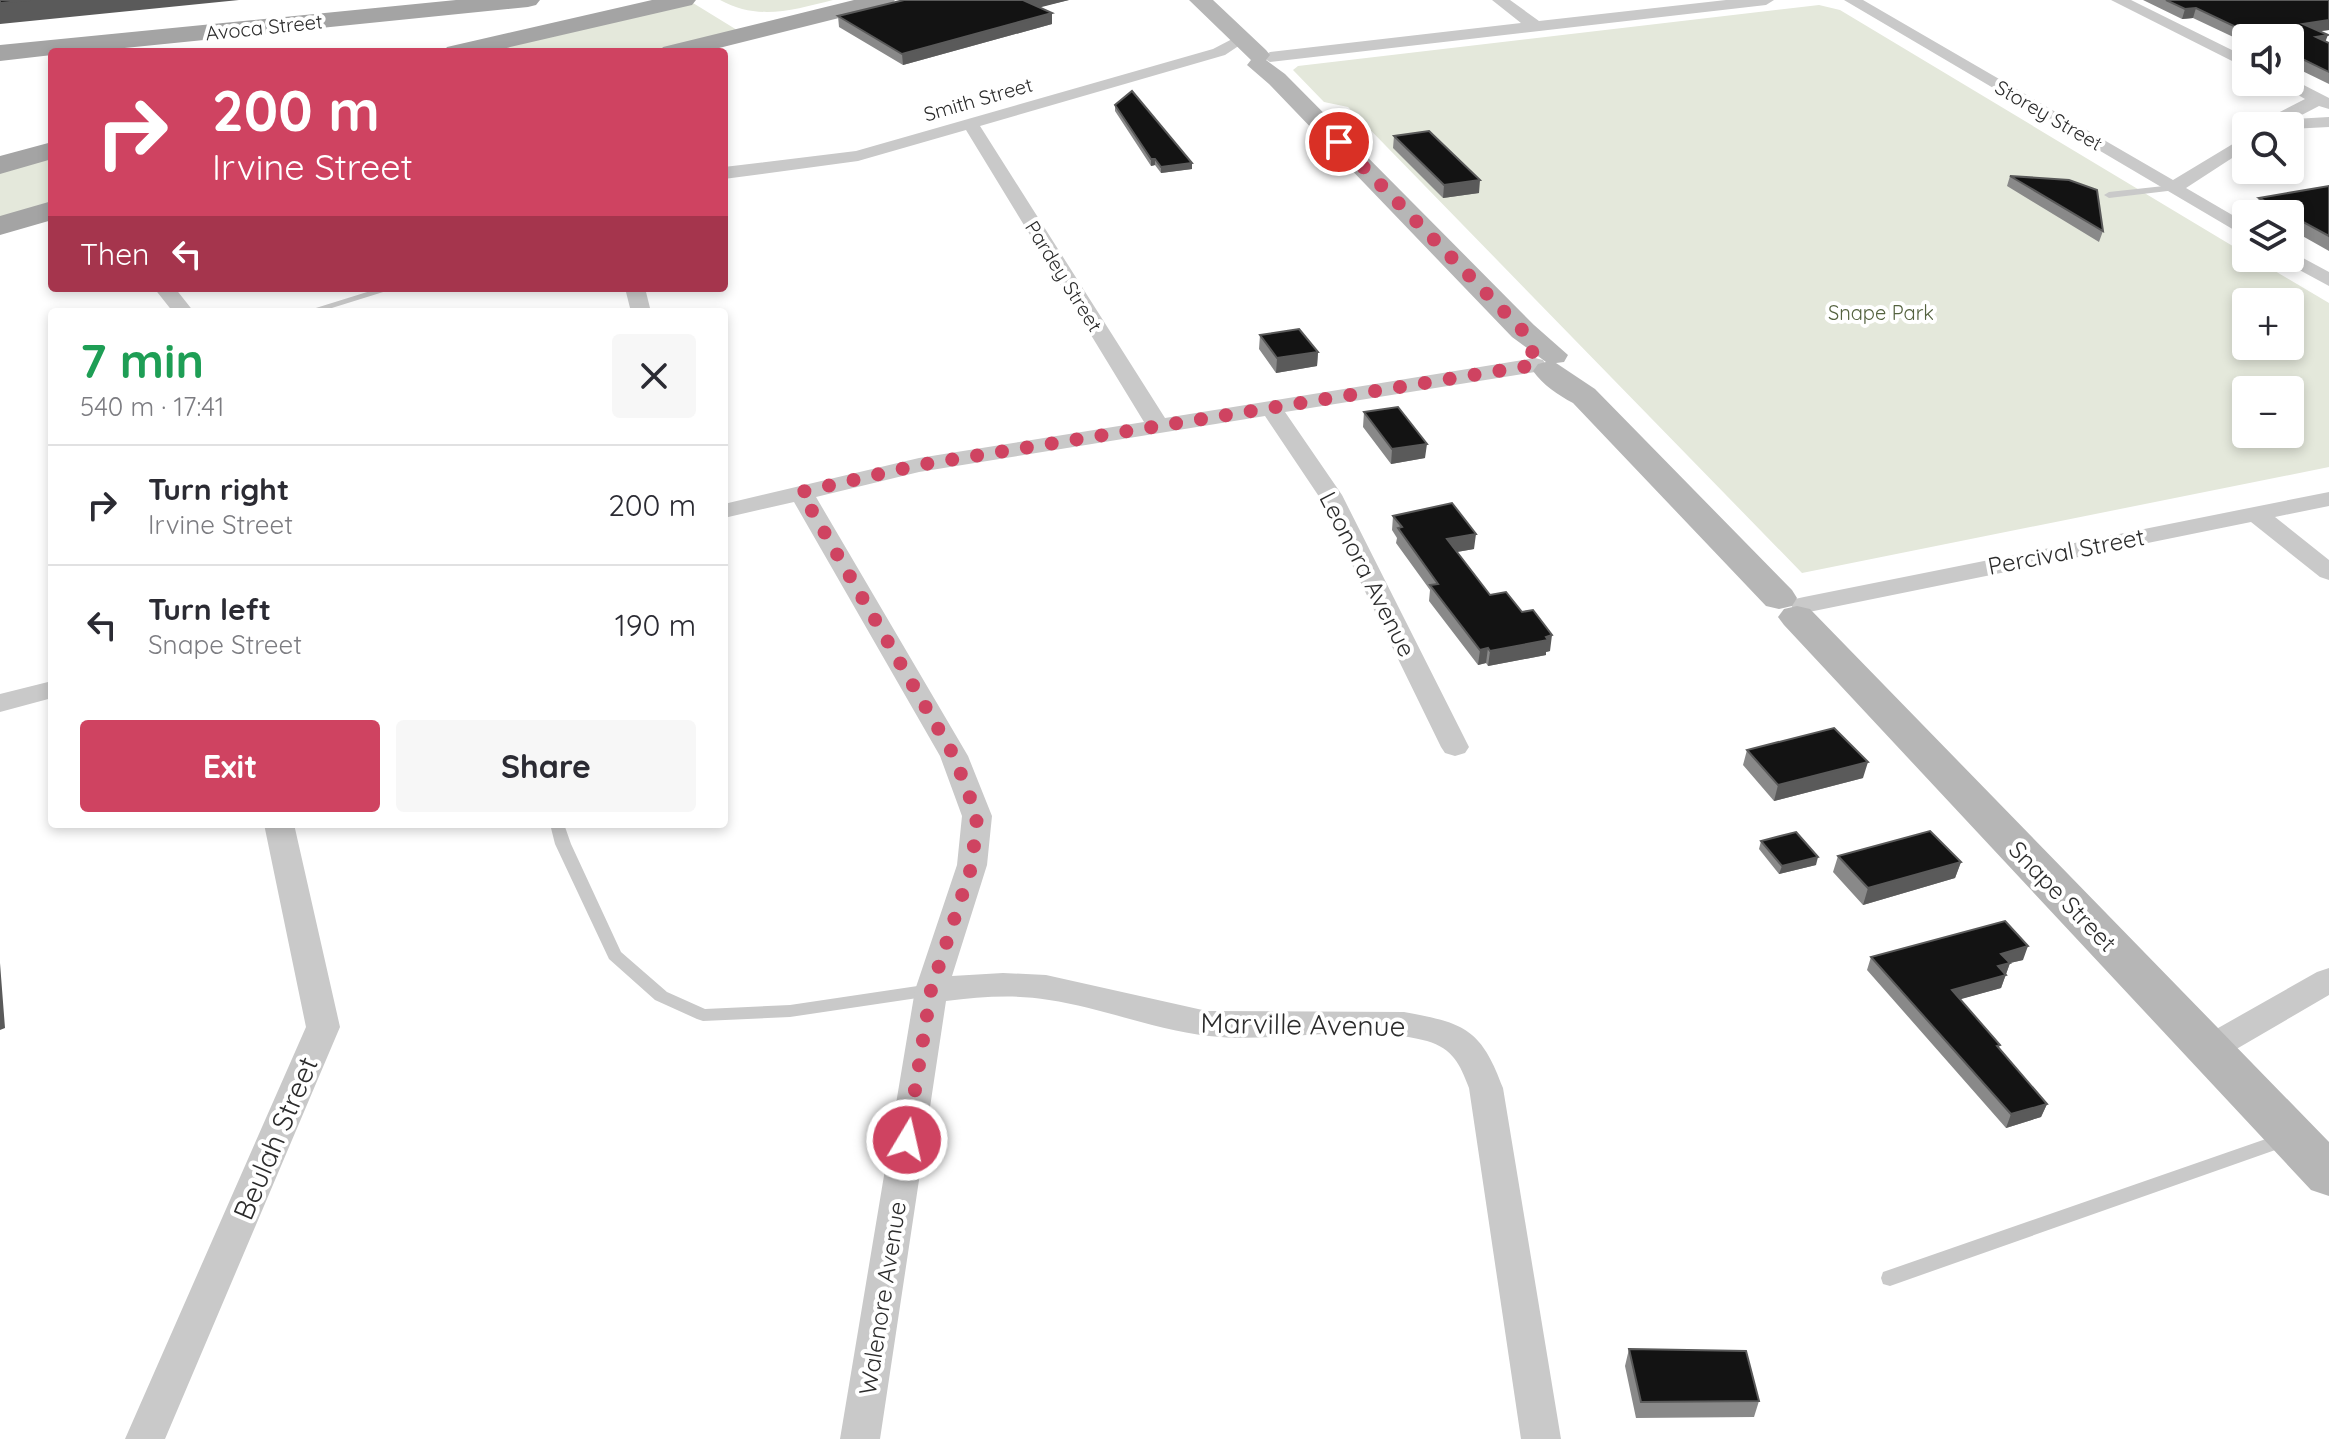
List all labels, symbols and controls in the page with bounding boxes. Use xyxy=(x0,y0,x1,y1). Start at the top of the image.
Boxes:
street label: Avoca Street xyxy=(204,8,324,46)
map controls xyxy=(2232,24,2304,448)
button: sound xyxy=(2232,24,2304,96)
street label: Smith Street xyxy=(921,71,1035,126)
street label: Storey Street xyxy=(1991,74,2107,156)
text: 200 m xyxy=(212,75,380,145)
icon: right xyxy=(80,80,184,184)
pin xyxy=(1305,108,1373,176)
button: search xyxy=(2232,112,2304,184)
icon: arrive xyxy=(1317,120,1361,164)
text: Irvine Street xyxy=(212,144,413,189)
button: layers xyxy=(2232,200,2304,272)
street label: Pardey Street xyxy=(1020,216,1108,336)
icon: left xyxy=(165,232,209,276)
text: Then xyxy=(80,235,149,273)
button: + xyxy=(2232,288,2304,360)
park label: Snape Park xyxy=(1828,300,1934,325)
text: 7 min xyxy=(80,330,204,390)
button: close xyxy=(612,334,696,418)
button: − xyxy=(2232,376,2304,448)
text: 540 m · 17:41 xyxy=(80,390,224,423)
text: Turn right xyxy=(148,470,289,508)
icon: right xyxy=(80,483,124,527)
text: 200 m xyxy=(608,486,696,524)
street label: Leonora Avenue xyxy=(1313,486,1423,662)
text: Irvine Street xyxy=(148,508,293,541)
street label: Percival Street xyxy=(1985,521,2147,581)
text: Turn left xyxy=(148,590,271,628)
icon: left xyxy=(80,603,124,647)
text: 190 m xyxy=(615,606,696,644)
text: Snape Street xyxy=(148,628,302,661)
button: Exit xyxy=(80,720,380,812)
button: Share xyxy=(396,720,696,812)
street label: Snape Street xyxy=(2003,834,2123,958)
street label: Marville Avenue xyxy=(1200,1005,1406,1043)
street label: Beulah Street xyxy=(225,1051,325,1225)
position arrow xyxy=(865,1098,949,1182)
street label: Walenore Avenue xyxy=(852,1199,912,1397)

